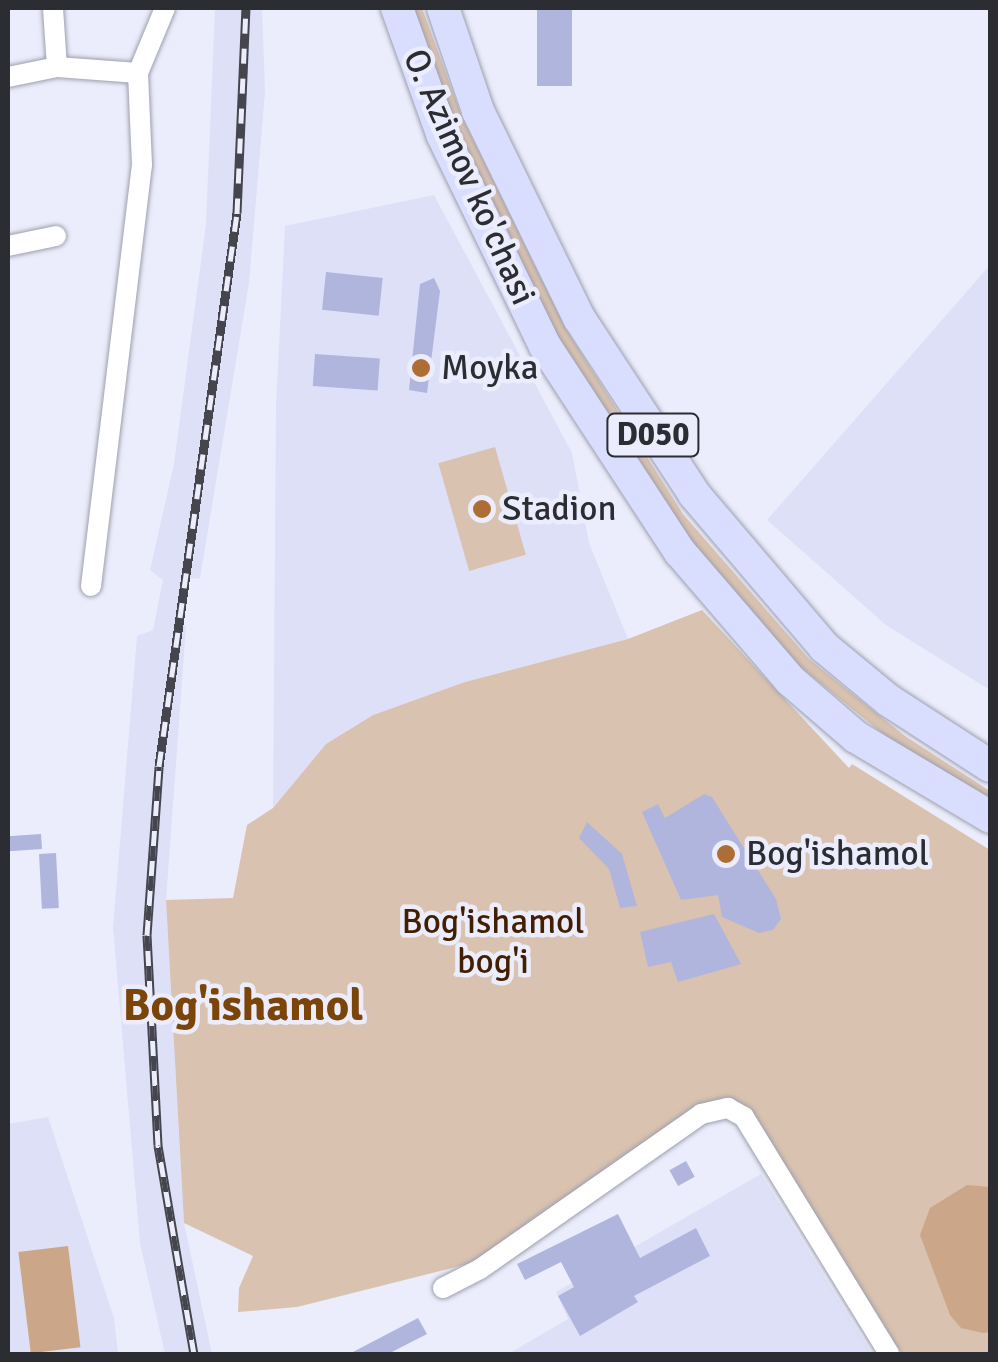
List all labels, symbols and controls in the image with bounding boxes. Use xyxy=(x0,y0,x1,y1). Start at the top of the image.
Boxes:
street label: O. Azimov ko'chasi xyxy=(394,43,544,311)
place label: Moyka xyxy=(441,347,539,389)
marker: Moyka xyxy=(410,357,432,379)
road number: D050 xyxy=(606,408,700,462)
place label: Stadion xyxy=(502,488,617,530)
marker: Stadion xyxy=(471,498,493,520)
place label: Bog'ishamol xyxy=(746,833,929,875)
marker: Bog'ishamol xyxy=(715,843,737,865)
park label: Bog'ishamol bog'i xyxy=(401,901,585,983)
district label: Bog'ishamol xyxy=(123,979,363,1033)

